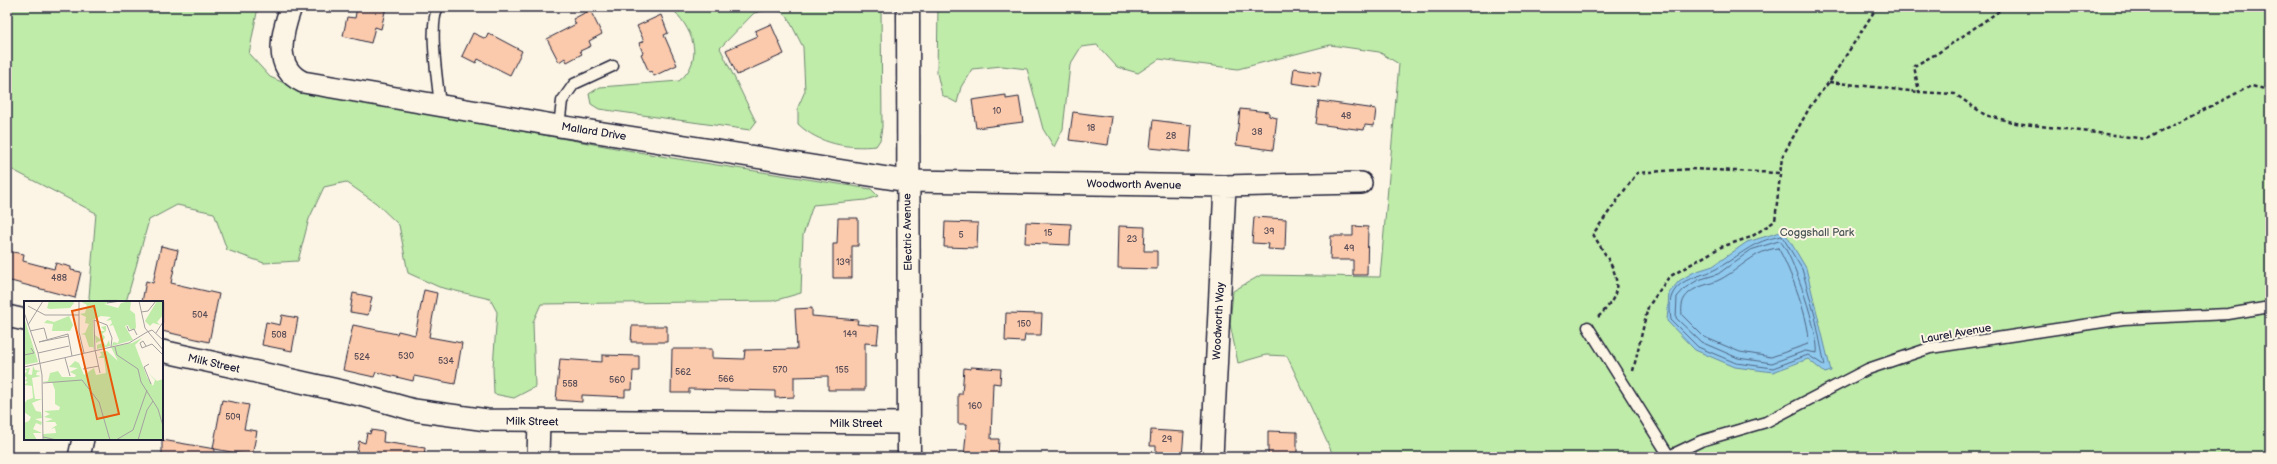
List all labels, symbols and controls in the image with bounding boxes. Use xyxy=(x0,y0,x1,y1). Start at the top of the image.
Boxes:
house number: 10 xyxy=(993,106,1001,117)
house number: 48 xyxy=(1341,111,1351,122)
street label: Mallard Drive xyxy=(560,120,628,143)
house number: 18 xyxy=(1087,123,1095,134)
house number: 38 xyxy=(1252,127,1262,138)
house number: 28 xyxy=(1166,131,1176,142)
street label: Woodworth Avenue xyxy=(1087,177,1182,192)
street label: Electric Avenue xyxy=(900,193,915,271)
house number: 39 xyxy=(1264,226,1274,237)
park label: Coggshall Park xyxy=(1780,226,1855,239)
house number: 15 xyxy=(1044,228,1052,239)
house number: 5 xyxy=(958,230,964,241)
house number: 23 xyxy=(1127,234,1138,245)
house number: 49 xyxy=(1344,243,1354,254)
house number: 139 xyxy=(836,257,850,268)
house number: 488 xyxy=(51,273,67,284)
street label: Woodworth Way xyxy=(1210,282,1227,360)
inset map xyxy=(24,301,163,440)
house number: 504 xyxy=(192,310,208,321)
house number: 150 xyxy=(1017,319,1031,330)
street label: Laurel Avenue xyxy=(1920,321,1993,346)
house number: 149 xyxy=(843,329,857,340)
house number: 508 xyxy=(271,330,287,341)
street label: Milk Street xyxy=(187,351,242,376)
house number: 530 xyxy=(398,351,414,362)
house number: 524 xyxy=(354,352,370,363)
house number: 534 xyxy=(438,356,455,367)
house number: 570 xyxy=(773,365,787,376)
house number: 155 xyxy=(835,365,849,376)
house number: 562 xyxy=(675,367,692,378)
house number: 566 xyxy=(718,374,735,385)
house number: 560 xyxy=(609,375,625,386)
house number: 558 xyxy=(562,379,578,390)
house number: 160 xyxy=(968,401,982,412)
house number: 509 xyxy=(225,412,241,423)
street label: Milk Street xyxy=(505,415,559,428)
street label: Milk Street xyxy=(830,417,883,430)
house number: 29 xyxy=(1162,434,1172,445)

